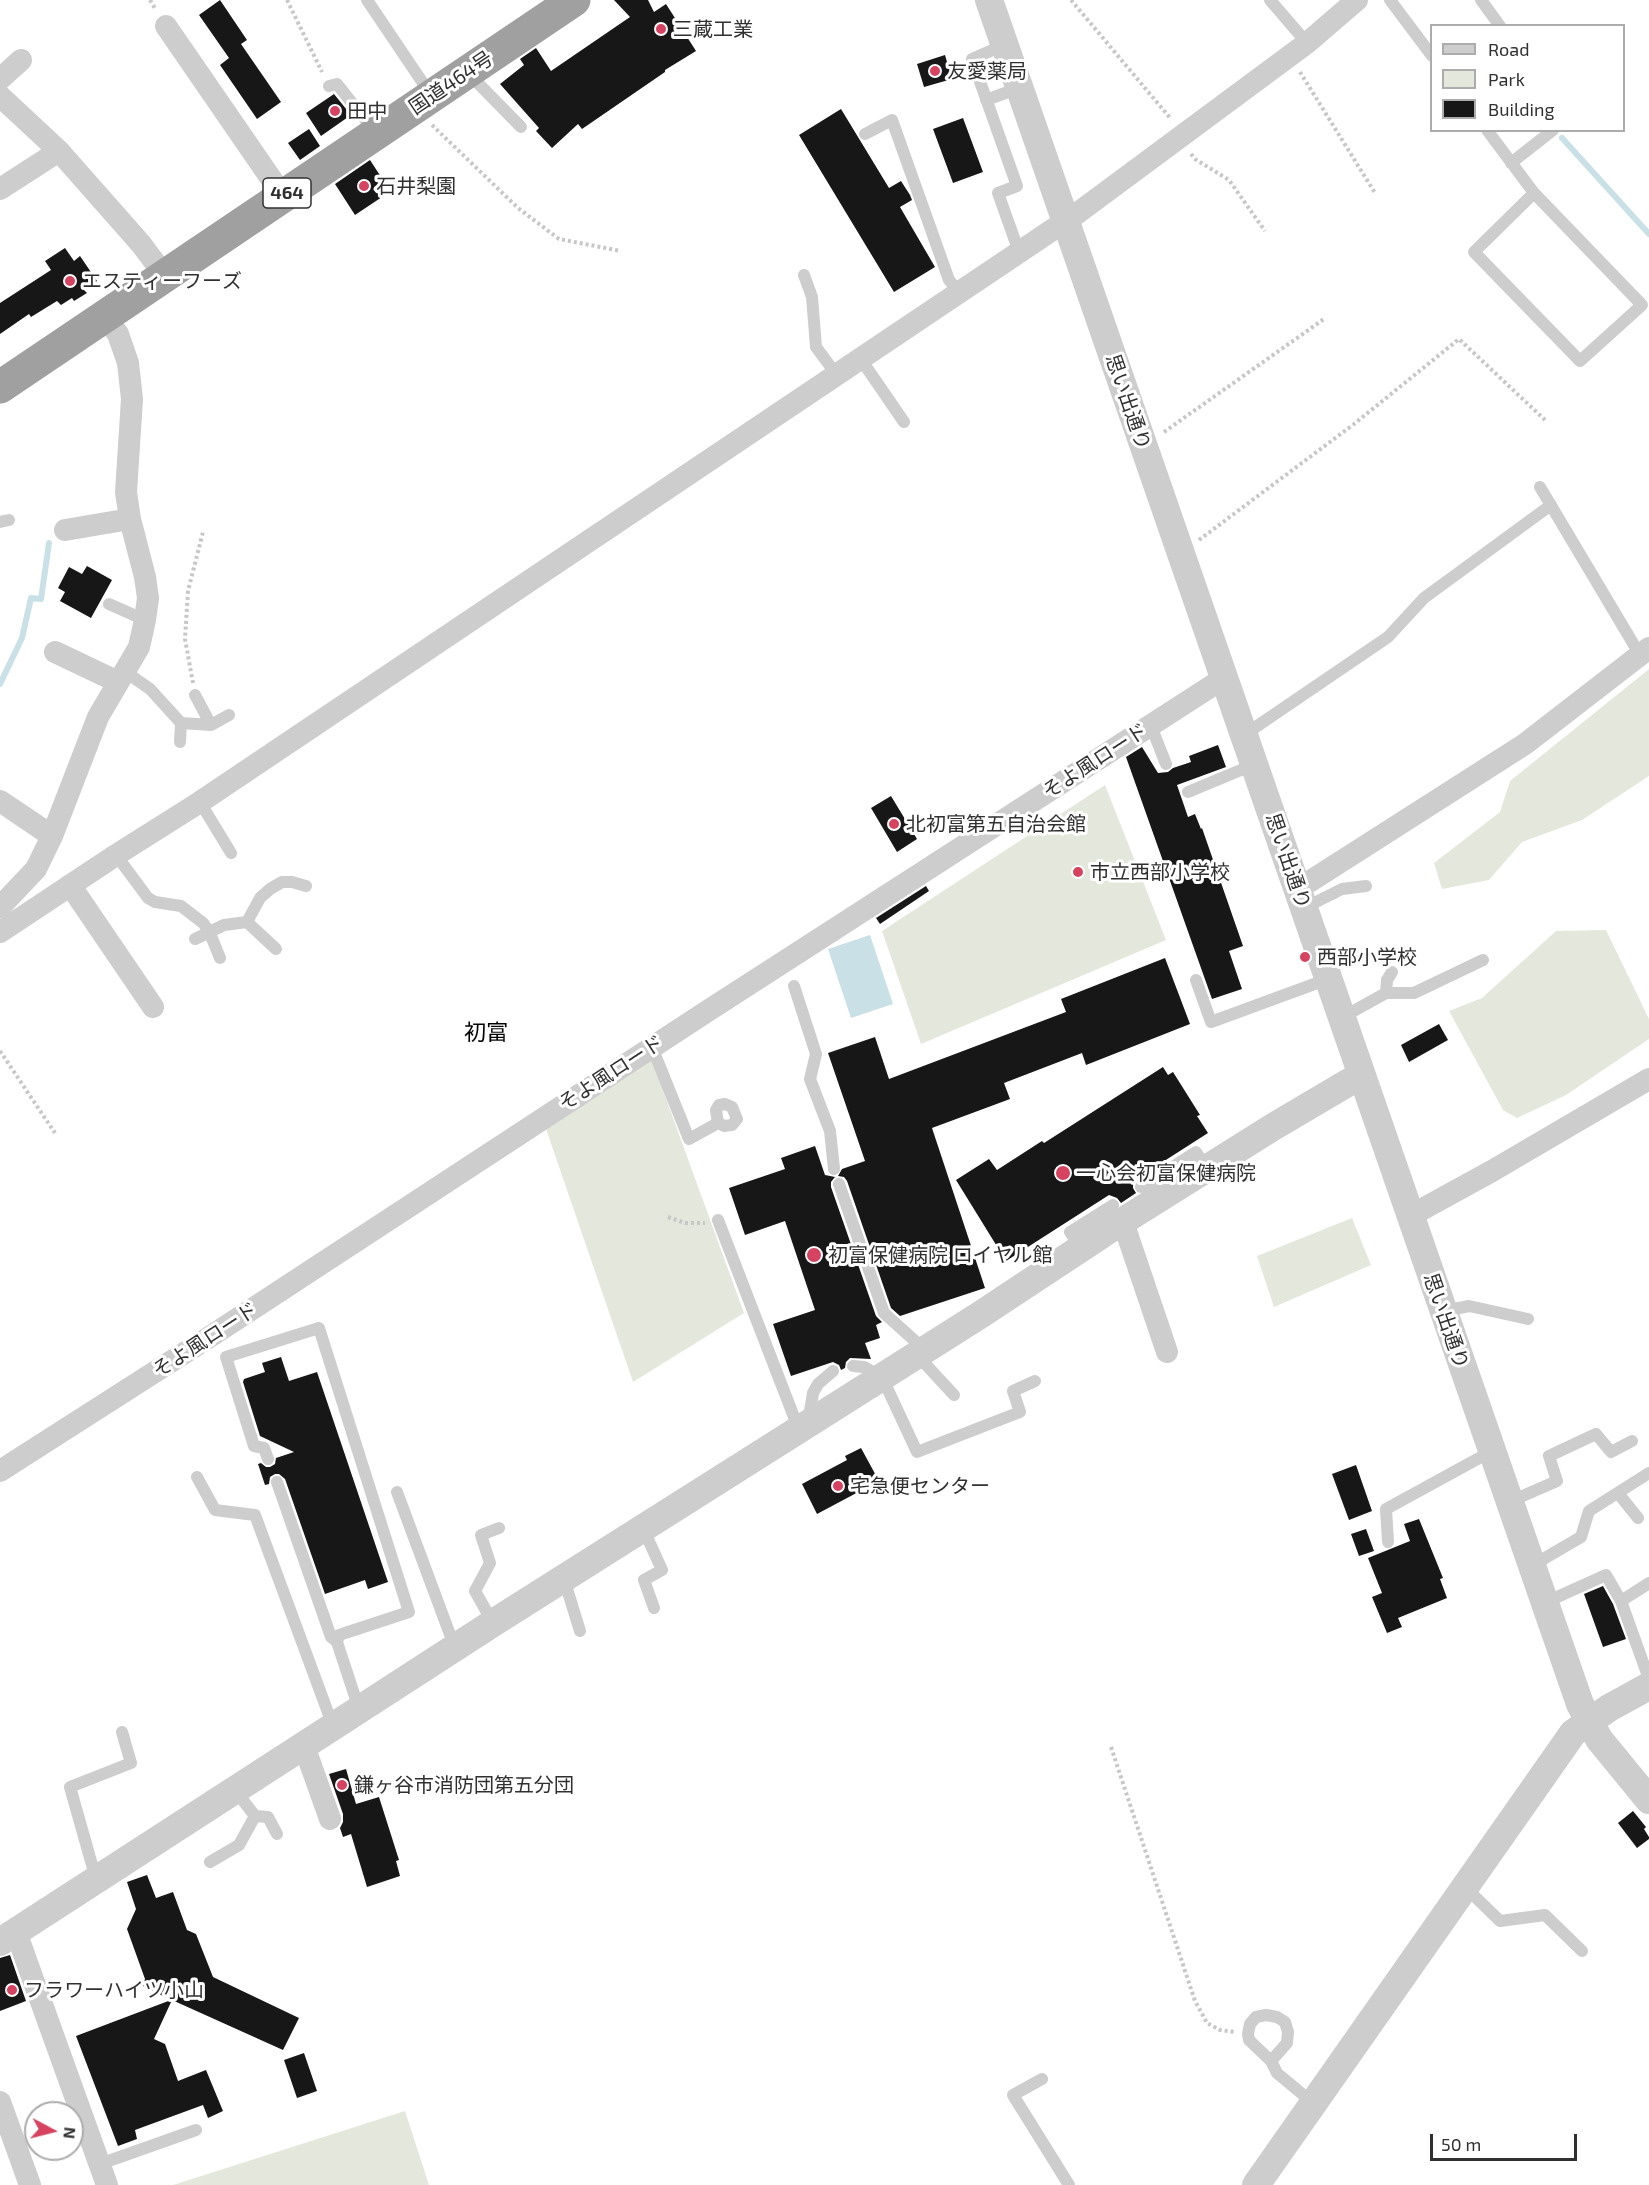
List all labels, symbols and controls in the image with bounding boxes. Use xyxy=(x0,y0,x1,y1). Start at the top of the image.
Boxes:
place label: 三蔵工業 xyxy=(673,17,753,41)
marker: 三蔵工業 xyxy=(654,22,668,36)
legend xyxy=(1430,24,1625,132)
text: Road xyxy=(1488,38,1529,60)
street label: 国道464号 xyxy=(404,46,498,120)
place label: 友愛薬局 xyxy=(947,59,1027,83)
marker: 友愛薬局 xyxy=(928,64,942,78)
text: Park xyxy=(1488,68,1525,90)
text: Building xyxy=(1488,98,1555,120)
place label: 田中 xyxy=(347,99,387,123)
marker: 田中 xyxy=(328,104,342,118)
place label: 石井梨園 xyxy=(376,174,456,198)
road number: 464 xyxy=(263,178,311,208)
marker: 石井梨園 xyxy=(357,179,371,193)
place label: エスティーフーズ xyxy=(82,269,242,293)
marker: エスティーフーズ xyxy=(63,274,77,288)
street label: 思い出通り xyxy=(1100,351,1156,453)
street label: そよ風ロード xyxy=(1038,718,1152,804)
street label: 思い出通り xyxy=(1260,810,1316,912)
place label: 北初富第五自治会館 xyxy=(906,812,1086,836)
marker: 北初富第五自治会館 xyxy=(887,817,901,831)
place label: 市立西部小学校 xyxy=(1090,860,1230,884)
marker: 市立西部小学校 xyxy=(1071,865,1085,879)
place label: 西部小学校 xyxy=(1317,945,1417,969)
marker: 西部小学校 xyxy=(1298,950,1312,964)
district label: 初富 xyxy=(464,1020,508,1046)
street label: そよ風ロード xyxy=(554,1030,668,1116)
place label: 一心会初富保健病院 xyxy=(1076,1161,1256,1185)
marker: 一心会初富保健病院 xyxy=(1054,1164,1072,1182)
place label: 初富保健病院 ロイヤル館 xyxy=(828,1243,1052,1267)
marker: 初富保健病院 ロイヤル館 xyxy=(805,1246,823,1264)
street label: 思い出通り xyxy=(1418,1270,1474,1372)
street label: そよ風ロード xyxy=(148,1297,262,1383)
place label: 宅急便センター xyxy=(850,1474,990,1498)
marker: 宅急便センター xyxy=(831,1479,845,1493)
place label: 鎌ヶ谷市消防団第五分団 xyxy=(354,1773,574,1797)
marker: 鎌ヶ谷市消防団第五分団 xyxy=(335,1778,349,1792)
place label: フラワーハイツ小山 xyxy=(24,1978,204,2002)
marker: フラワーハイツ小山 xyxy=(5,1983,19,1997)
north arrow xyxy=(24,2101,84,2161)
scale bar xyxy=(1433,2122,1580,2160)
text: N xyxy=(60,2126,81,2140)
text: 50 m xyxy=(1441,2133,1481,2155)

